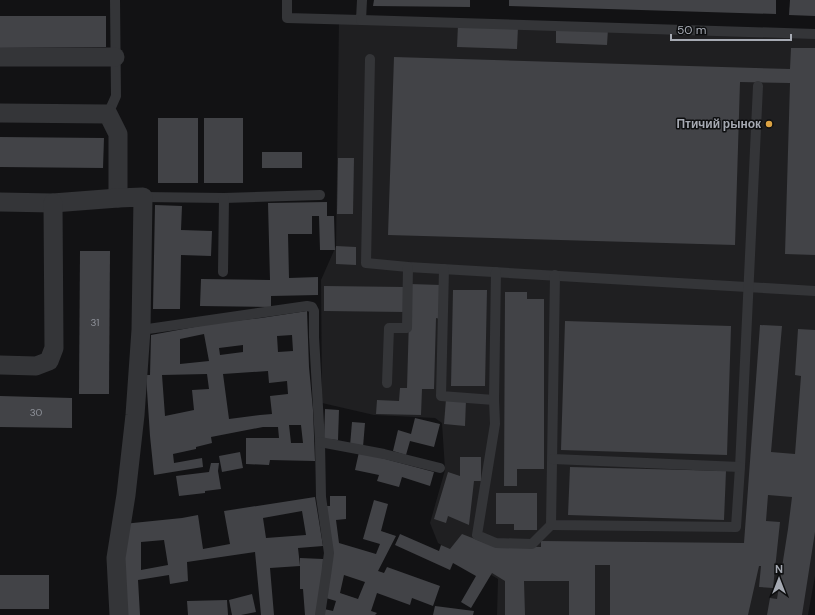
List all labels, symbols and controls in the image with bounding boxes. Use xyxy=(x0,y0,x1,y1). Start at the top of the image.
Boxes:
scale bar xyxy=(671,16,791,42)
text: 50 m xyxy=(677,22,706,38)
place label: Птичий рынок xyxy=(676,116,762,132)
marker: Птичий рынок xyxy=(764,119,774,129)
house number: 31 xyxy=(91,316,99,329)
house number: 30 xyxy=(30,406,43,419)
north arrow xyxy=(759,559,799,599)
text: N xyxy=(775,562,783,576)

